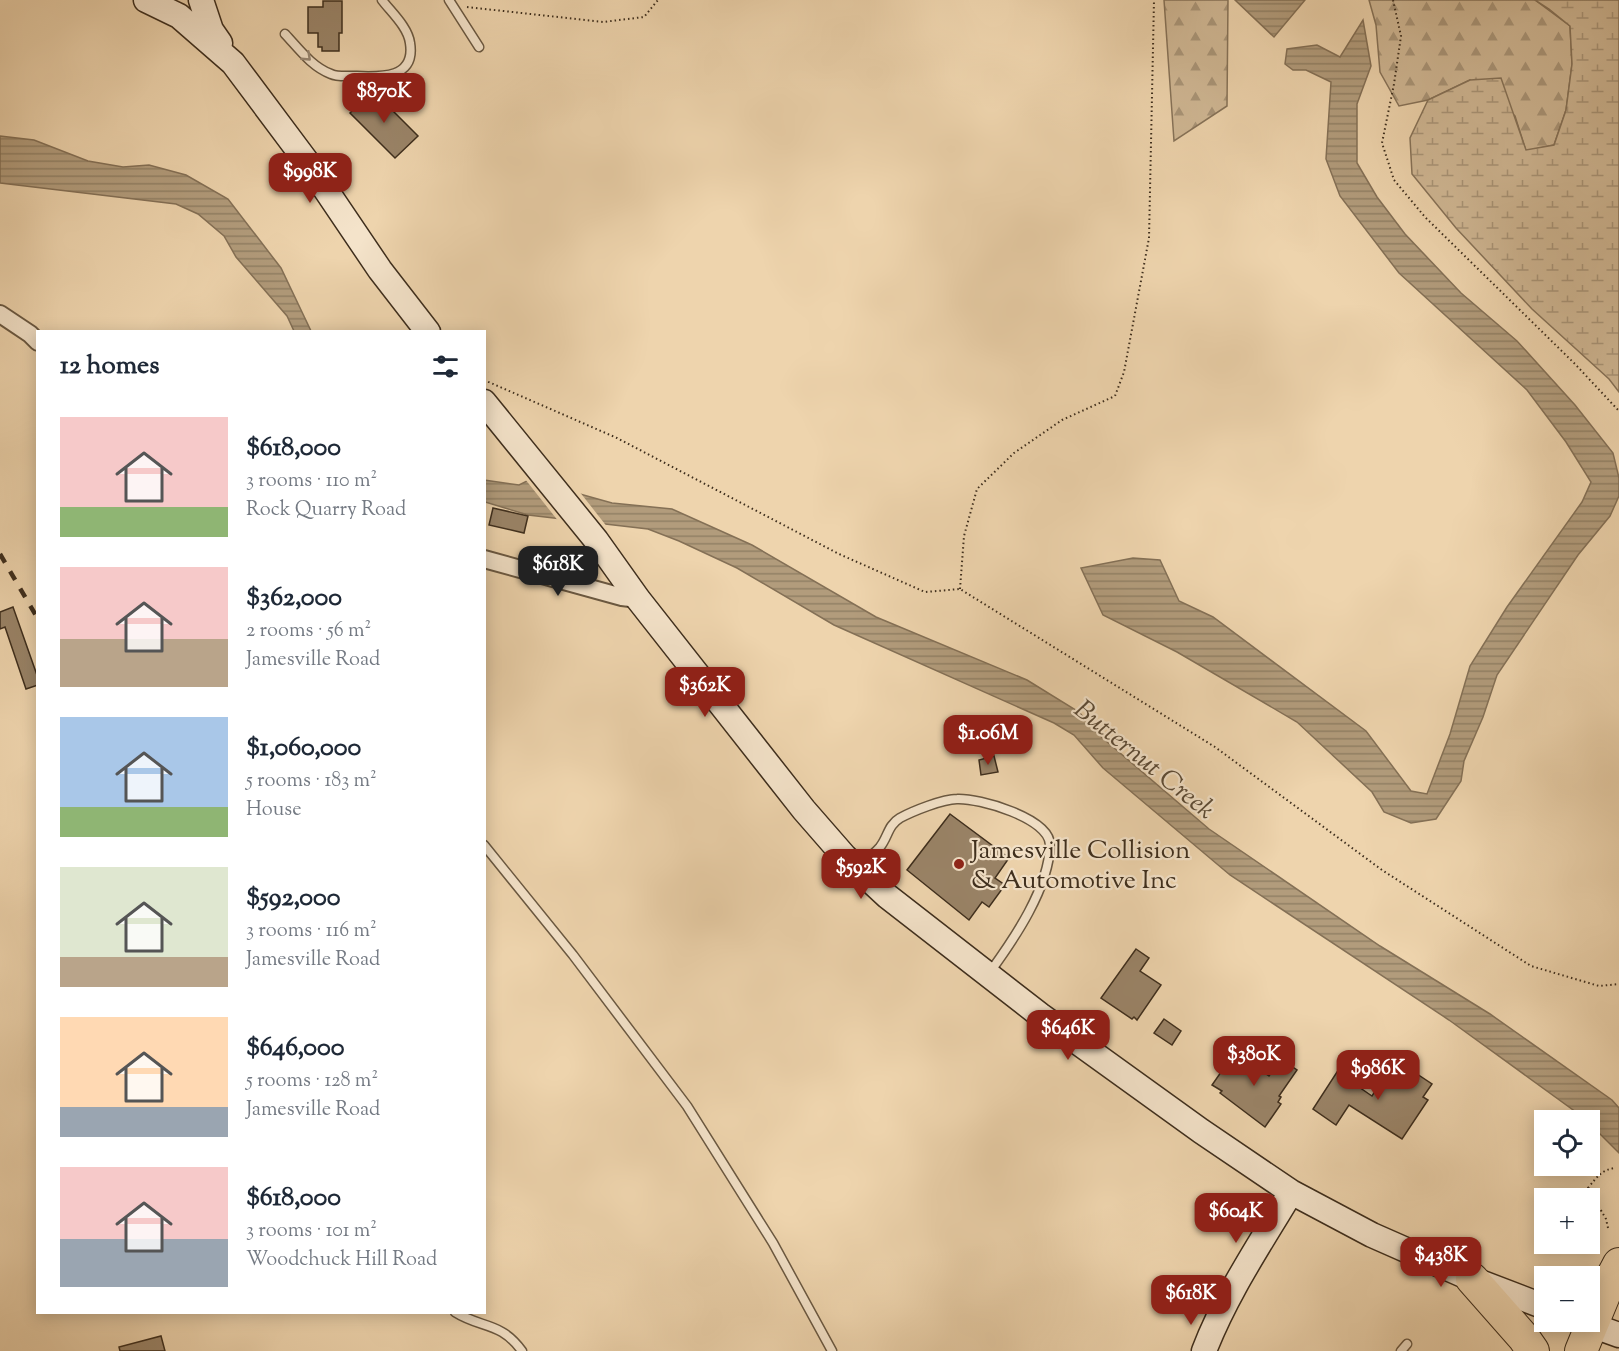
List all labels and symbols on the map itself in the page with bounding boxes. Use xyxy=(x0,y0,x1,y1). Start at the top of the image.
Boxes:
one-way arrow xyxy=(300,50,311,61)
pin: $870K xyxy=(342,73,426,124)
pin: $998K xyxy=(268,153,352,204)
pin: $618K xyxy=(516,546,600,597)
pin: $362K xyxy=(663,667,747,718)
water label: Butternut Creek xyxy=(1065,692,1222,830)
pin: $1.06M xyxy=(939,715,1037,766)
place label: Jamesville Collision & Automotive Inc xyxy=(969,833,1190,900)
pin: $592K xyxy=(819,849,903,900)
marker: Jamesville Collision & Automotive Inc xyxy=(952,857,966,871)
pin: $646K xyxy=(1026,1010,1110,1061)
pin: $380K xyxy=(1212,1036,1296,1087)
pin: $986K xyxy=(1336,1050,1420,1101)
pin: $604K xyxy=(1194,1193,1278,1244)
pin: $438K xyxy=(1399,1237,1483,1288)
pin: $618K xyxy=(1149,1275,1233,1326)

